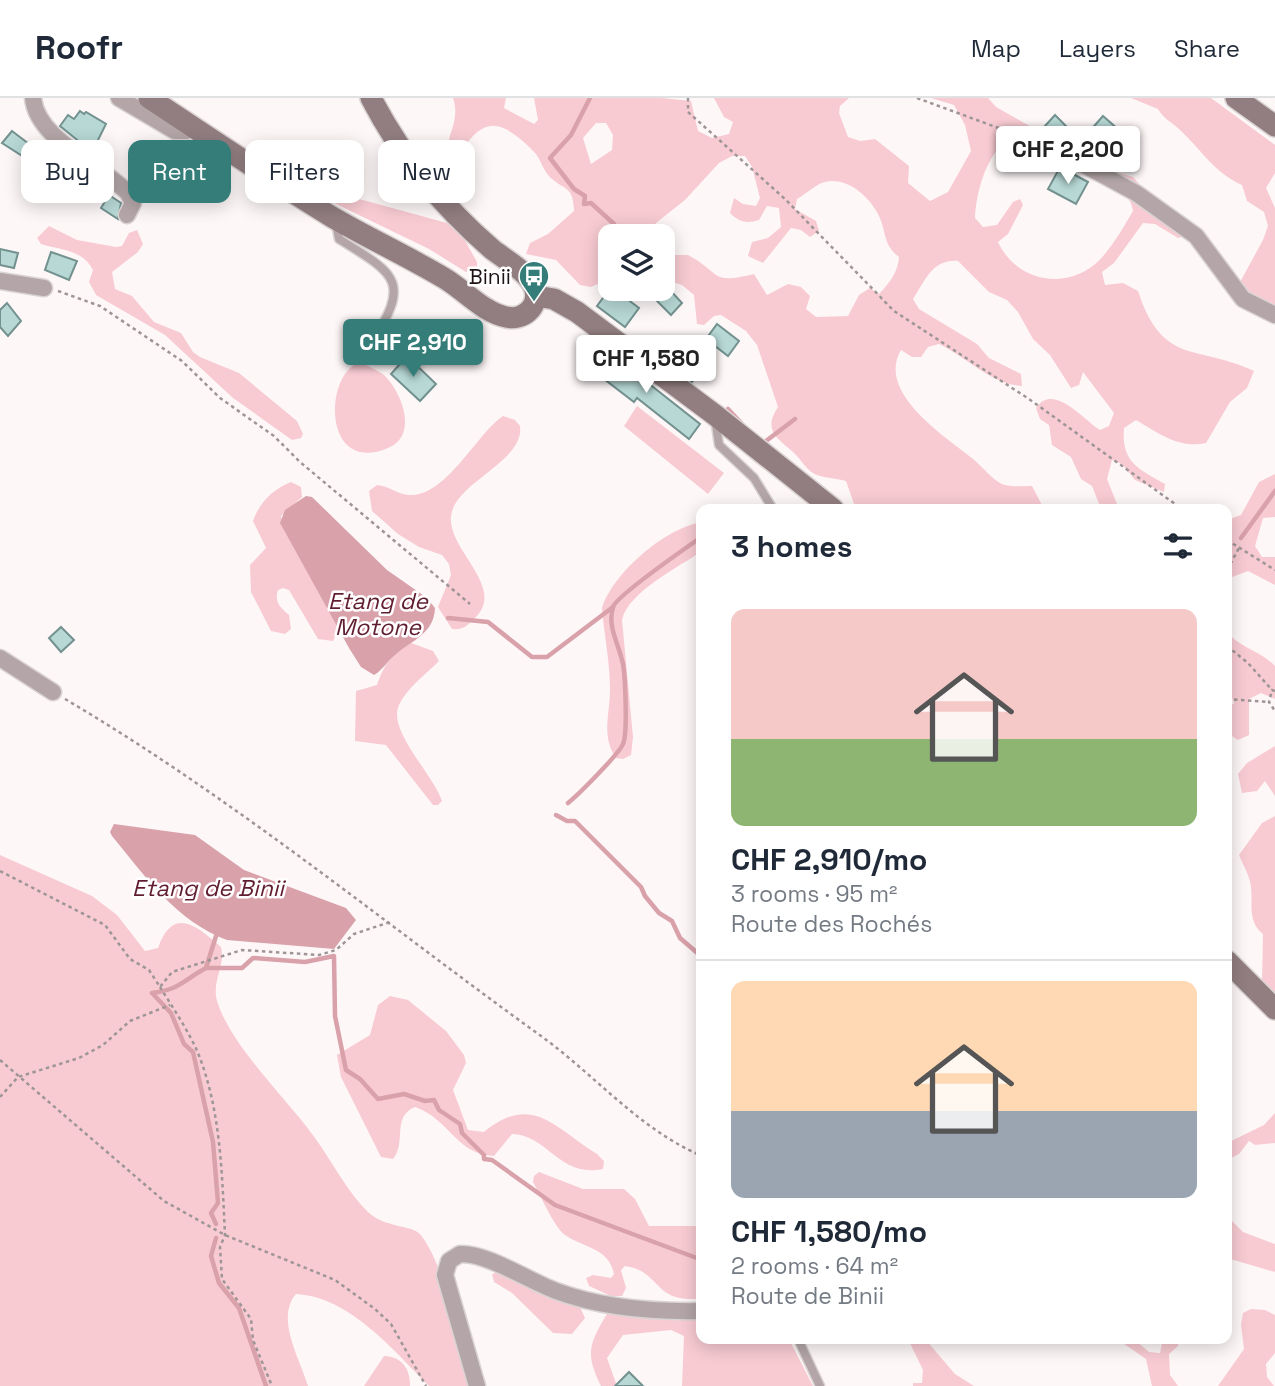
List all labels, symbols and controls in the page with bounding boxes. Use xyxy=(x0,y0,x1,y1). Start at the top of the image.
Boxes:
text: Roofr xyxy=(35,27,123,69)
text: Map xyxy=(971,33,1021,64)
text: Layers xyxy=(1059,33,1136,64)
text: Share xyxy=(1174,33,1240,64)
pin: CHF 2,200 xyxy=(988,126,1148,186)
text: CHF 2,200 xyxy=(1012,134,1124,164)
chip: Buy xyxy=(21,140,114,203)
chip: Rent xyxy=(128,140,231,203)
chip: Filters xyxy=(245,140,364,203)
chip: New xyxy=(378,140,475,203)
map controls xyxy=(598,224,675,301)
button: layers xyxy=(598,224,675,301)
bus stop icon: Binii xyxy=(517,259,551,303)
place label: Binii xyxy=(469,263,511,290)
pin: CHF 2,910 xyxy=(333,320,493,379)
text: CHF 2,910 xyxy=(359,327,467,357)
pin: CHF 1,580 xyxy=(566,336,726,395)
text: CHF 1,580 xyxy=(592,343,700,373)
text: 3 homes xyxy=(731,527,852,566)
icon: filters xyxy=(1159,527,1197,565)
water label: Etang de Motone xyxy=(328,586,429,642)
icon: home xyxy=(901,654,1027,780)
text: CHF 2,910/mo xyxy=(731,840,927,879)
water label: Etang de Binii xyxy=(132,873,286,903)
text: 3 rooms · 95 m² xyxy=(731,879,897,909)
text: Route des Rochés xyxy=(731,909,932,939)
icon: home xyxy=(901,1026,1027,1152)
text: CHF 1,580/mo xyxy=(731,1212,927,1251)
text: 2 rooms · 64 m² xyxy=(731,1251,898,1281)
text: Route de Binii xyxy=(731,1281,884,1311)

